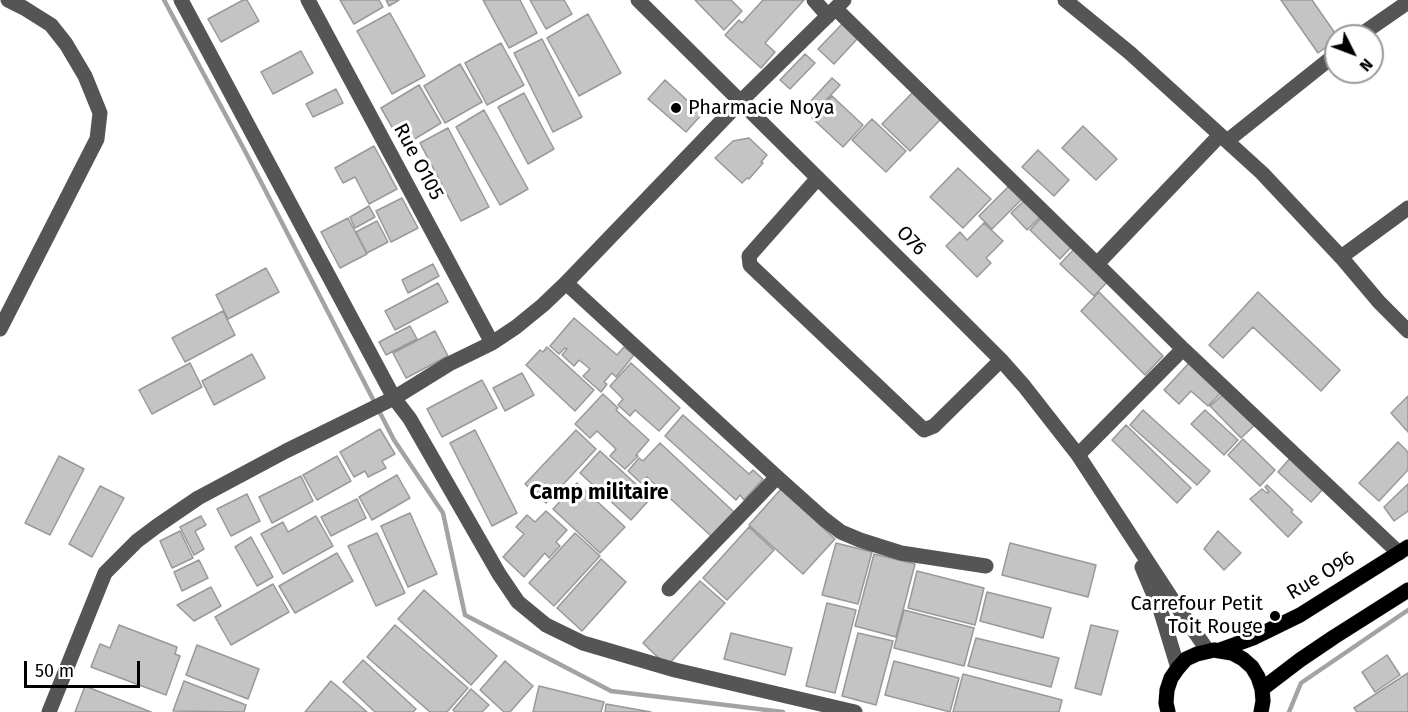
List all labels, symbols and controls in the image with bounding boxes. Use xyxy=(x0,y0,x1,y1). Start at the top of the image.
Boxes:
north arrow xyxy=(1324,24,1384,84)
text: N xyxy=(1356,55,1377,75)
place label: Pharmacie Noya xyxy=(688,96,835,120)
marker: Pharmacie Noya xyxy=(669,101,683,115)
street label: Rue O105 xyxy=(388,120,448,204)
street label: O76 xyxy=(891,221,931,261)
district label: Camp militaire xyxy=(529,480,669,506)
street label: Rue O96 xyxy=(1283,546,1359,606)
place label: Carrefour Petit Toit Rouge xyxy=(1131,592,1263,639)
marker: Carrefour Petit Toit Rouge xyxy=(1268,609,1282,623)
scale bar xyxy=(27,649,142,687)
text: 50 m xyxy=(35,660,74,682)

